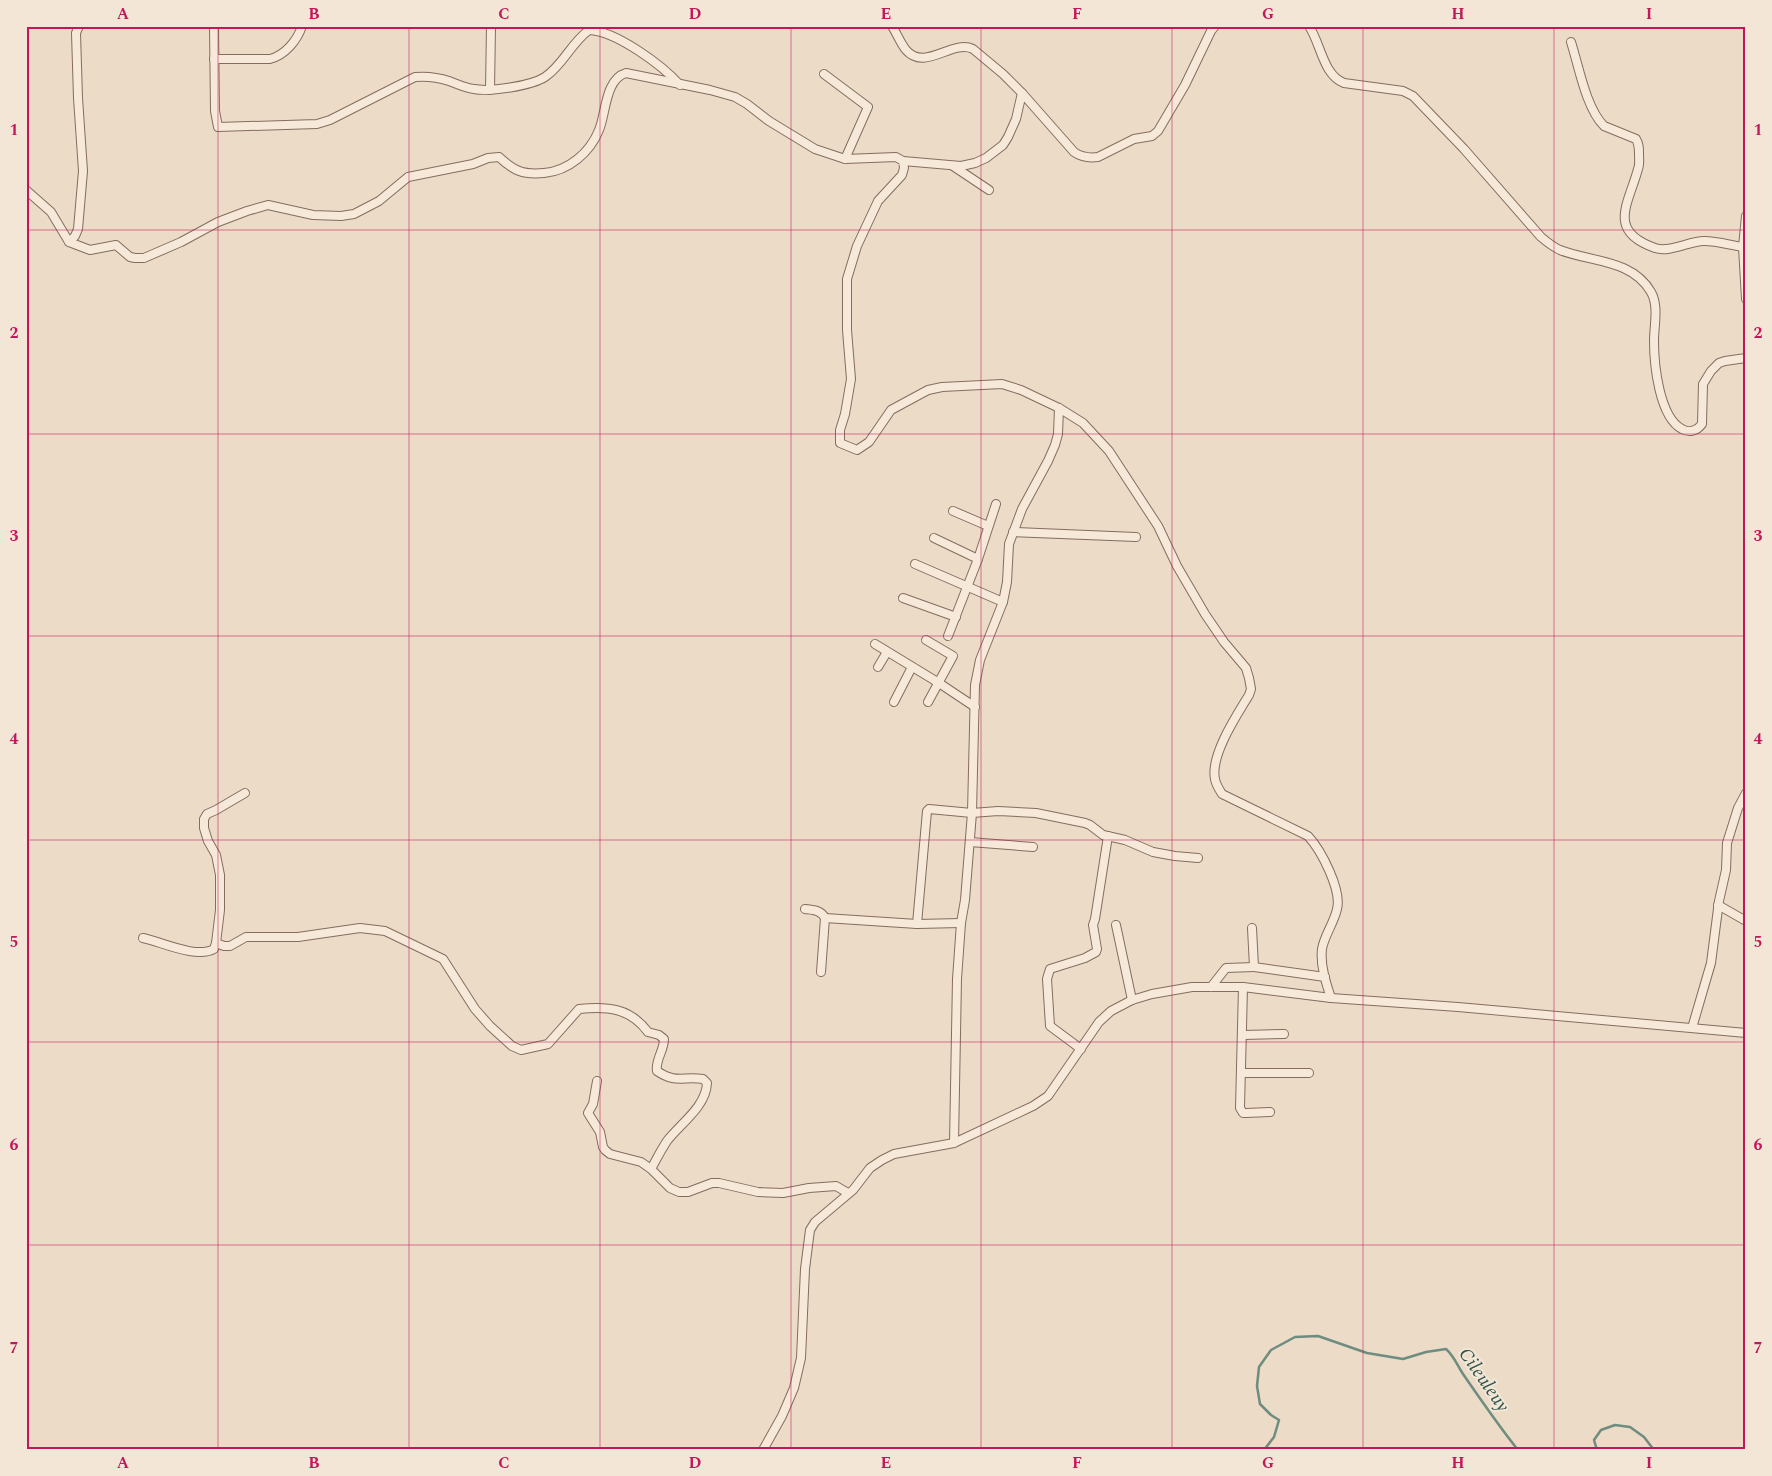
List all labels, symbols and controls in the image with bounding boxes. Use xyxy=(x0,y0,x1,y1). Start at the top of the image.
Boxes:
text: A xyxy=(117,2,130,26)
text: B xyxy=(308,2,320,26)
text: C xyxy=(498,2,510,26)
text: D xyxy=(689,2,702,26)
text: E xyxy=(881,2,891,26)
text: F xyxy=(1072,2,1082,26)
text: G xyxy=(1262,2,1274,26)
text: H xyxy=(1451,2,1465,26)
text: I xyxy=(1646,2,1652,26)
text: 1 xyxy=(10,118,18,142)
text: 1 xyxy=(1754,118,1762,142)
text: 2 xyxy=(10,321,19,345)
text: 2 xyxy=(1754,321,1763,345)
text: 3 xyxy=(10,524,19,548)
text: 3 xyxy=(1754,524,1763,548)
text: 4 xyxy=(10,727,19,751)
text: 4 xyxy=(1754,727,1763,751)
text: 5 xyxy=(10,930,18,954)
text: 5 xyxy=(1754,930,1762,954)
text: 6 xyxy=(10,1133,19,1157)
text: 6 xyxy=(1754,1133,1763,1157)
text: 7 xyxy=(10,1336,19,1360)
text: 7 xyxy=(1754,1336,1763,1360)
water label: Cileuleuy xyxy=(1451,1342,1517,1418)
text: A xyxy=(117,1451,130,1475)
text: B xyxy=(308,1451,320,1475)
text: C xyxy=(498,1451,510,1475)
text: D xyxy=(689,1451,702,1475)
text: E xyxy=(881,1451,891,1475)
text: F xyxy=(1072,1451,1082,1475)
text: G xyxy=(1262,1451,1274,1475)
text: H xyxy=(1451,1451,1465,1475)
text: I xyxy=(1646,1451,1652,1475)

